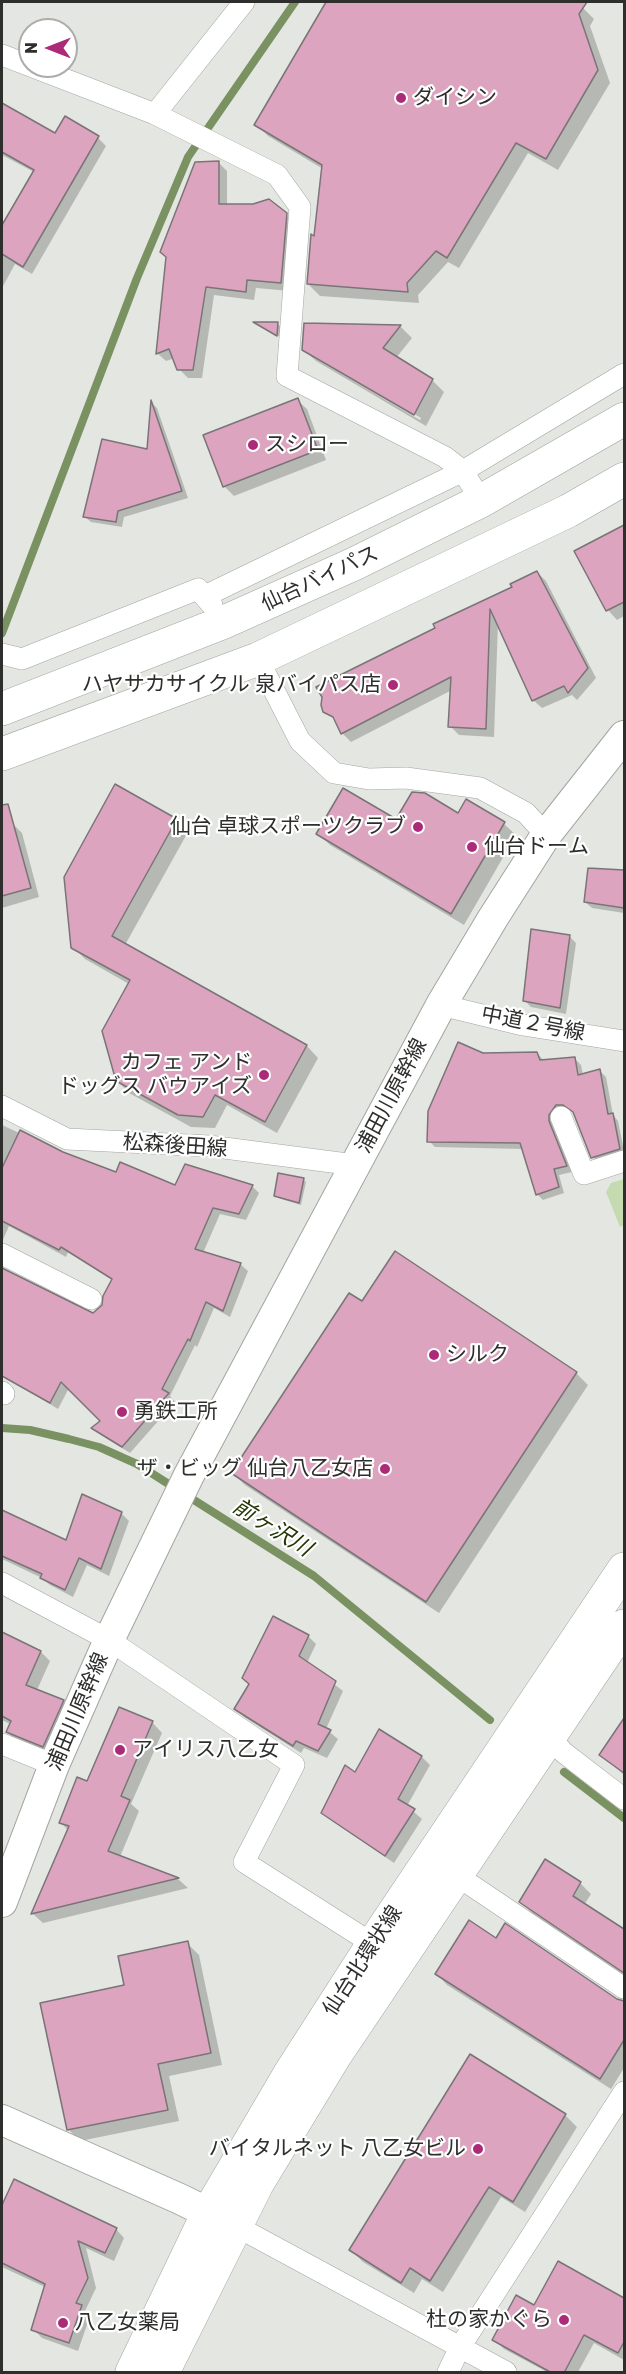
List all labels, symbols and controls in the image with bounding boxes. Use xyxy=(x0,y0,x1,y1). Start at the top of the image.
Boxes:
north arrow xyxy=(18,18,78,78)
text: N xyxy=(22,42,41,54)
place label: ダイシン xyxy=(413,85,497,111)
marker: ダイシン xyxy=(394,91,408,105)
place label: スシロー xyxy=(265,432,349,458)
marker: スシロー xyxy=(246,438,260,452)
street label: 仙台バイパス xyxy=(258,541,382,617)
place label: ハヤサカサイクル 泉バイパス店 xyxy=(82,672,381,698)
marker: ハヤサカサイクル 泉バイパス店 xyxy=(386,678,400,692)
place label: 仙台 卓球スポーツクラブ xyxy=(170,814,406,840)
marker: 仙台 卓球スポーツクラブ xyxy=(411,820,425,834)
place label: 仙台ドーム xyxy=(484,834,589,860)
marker: 仙台ドーム xyxy=(465,840,479,854)
street label: 中道２号線 xyxy=(479,1002,587,1046)
street label: 浦田川原幹線 xyxy=(351,1034,433,1158)
place label: カフェ アンド ドッグス バウアイズ xyxy=(58,1050,252,1100)
marker: カフェ アンド ドッグス バウアイズ xyxy=(257,1068,271,1082)
street label: 松森後田線 xyxy=(122,1130,228,1162)
place label: シルク xyxy=(446,1342,509,1368)
marker: シルク xyxy=(427,1348,441,1362)
place label: 勇鉄工所 xyxy=(134,1399,218,1425)
marker: 勇鉄工所 xyxy=(115,1405,129,1419)
place label: ザ・ビッグ 仙台八乙女店 xyxy=(137,1456,373,1482)
marker: ザ・ビッグ 仙台八乙女店 xyxy=(378,1462,392,1476)
water label: 前ヶ沢川 xyxy=(228,1493,316,1563)
street label: 浦田川原幹線 xyxy=(42,1649,114,1775)
place label: アイリス八乙女 xyxy=(132,1737,279,1763)
marker: アイリス八乙女 xyxy=(113,1743,127,1757)
street label: 仙台北環状線 xyxy=(318,1901,408,2021)
place label: バイタルネット 八乙女ビル xyxy=(209,2136,466,2162)
marker: バイタルネット 八乙女ビル xyxy=(471,2142,485,2156)
place label: 杜の家かぐら xyxy=(426,2307,552,2333)
place label: 八乙女薬局 xyxy=(75,2310,180,2336)
marker: 杜の家かぐら xyxy=(557,2313,571,2327)
marker: 八乙女薬局 xyxy=(56,2316,70,2330)

